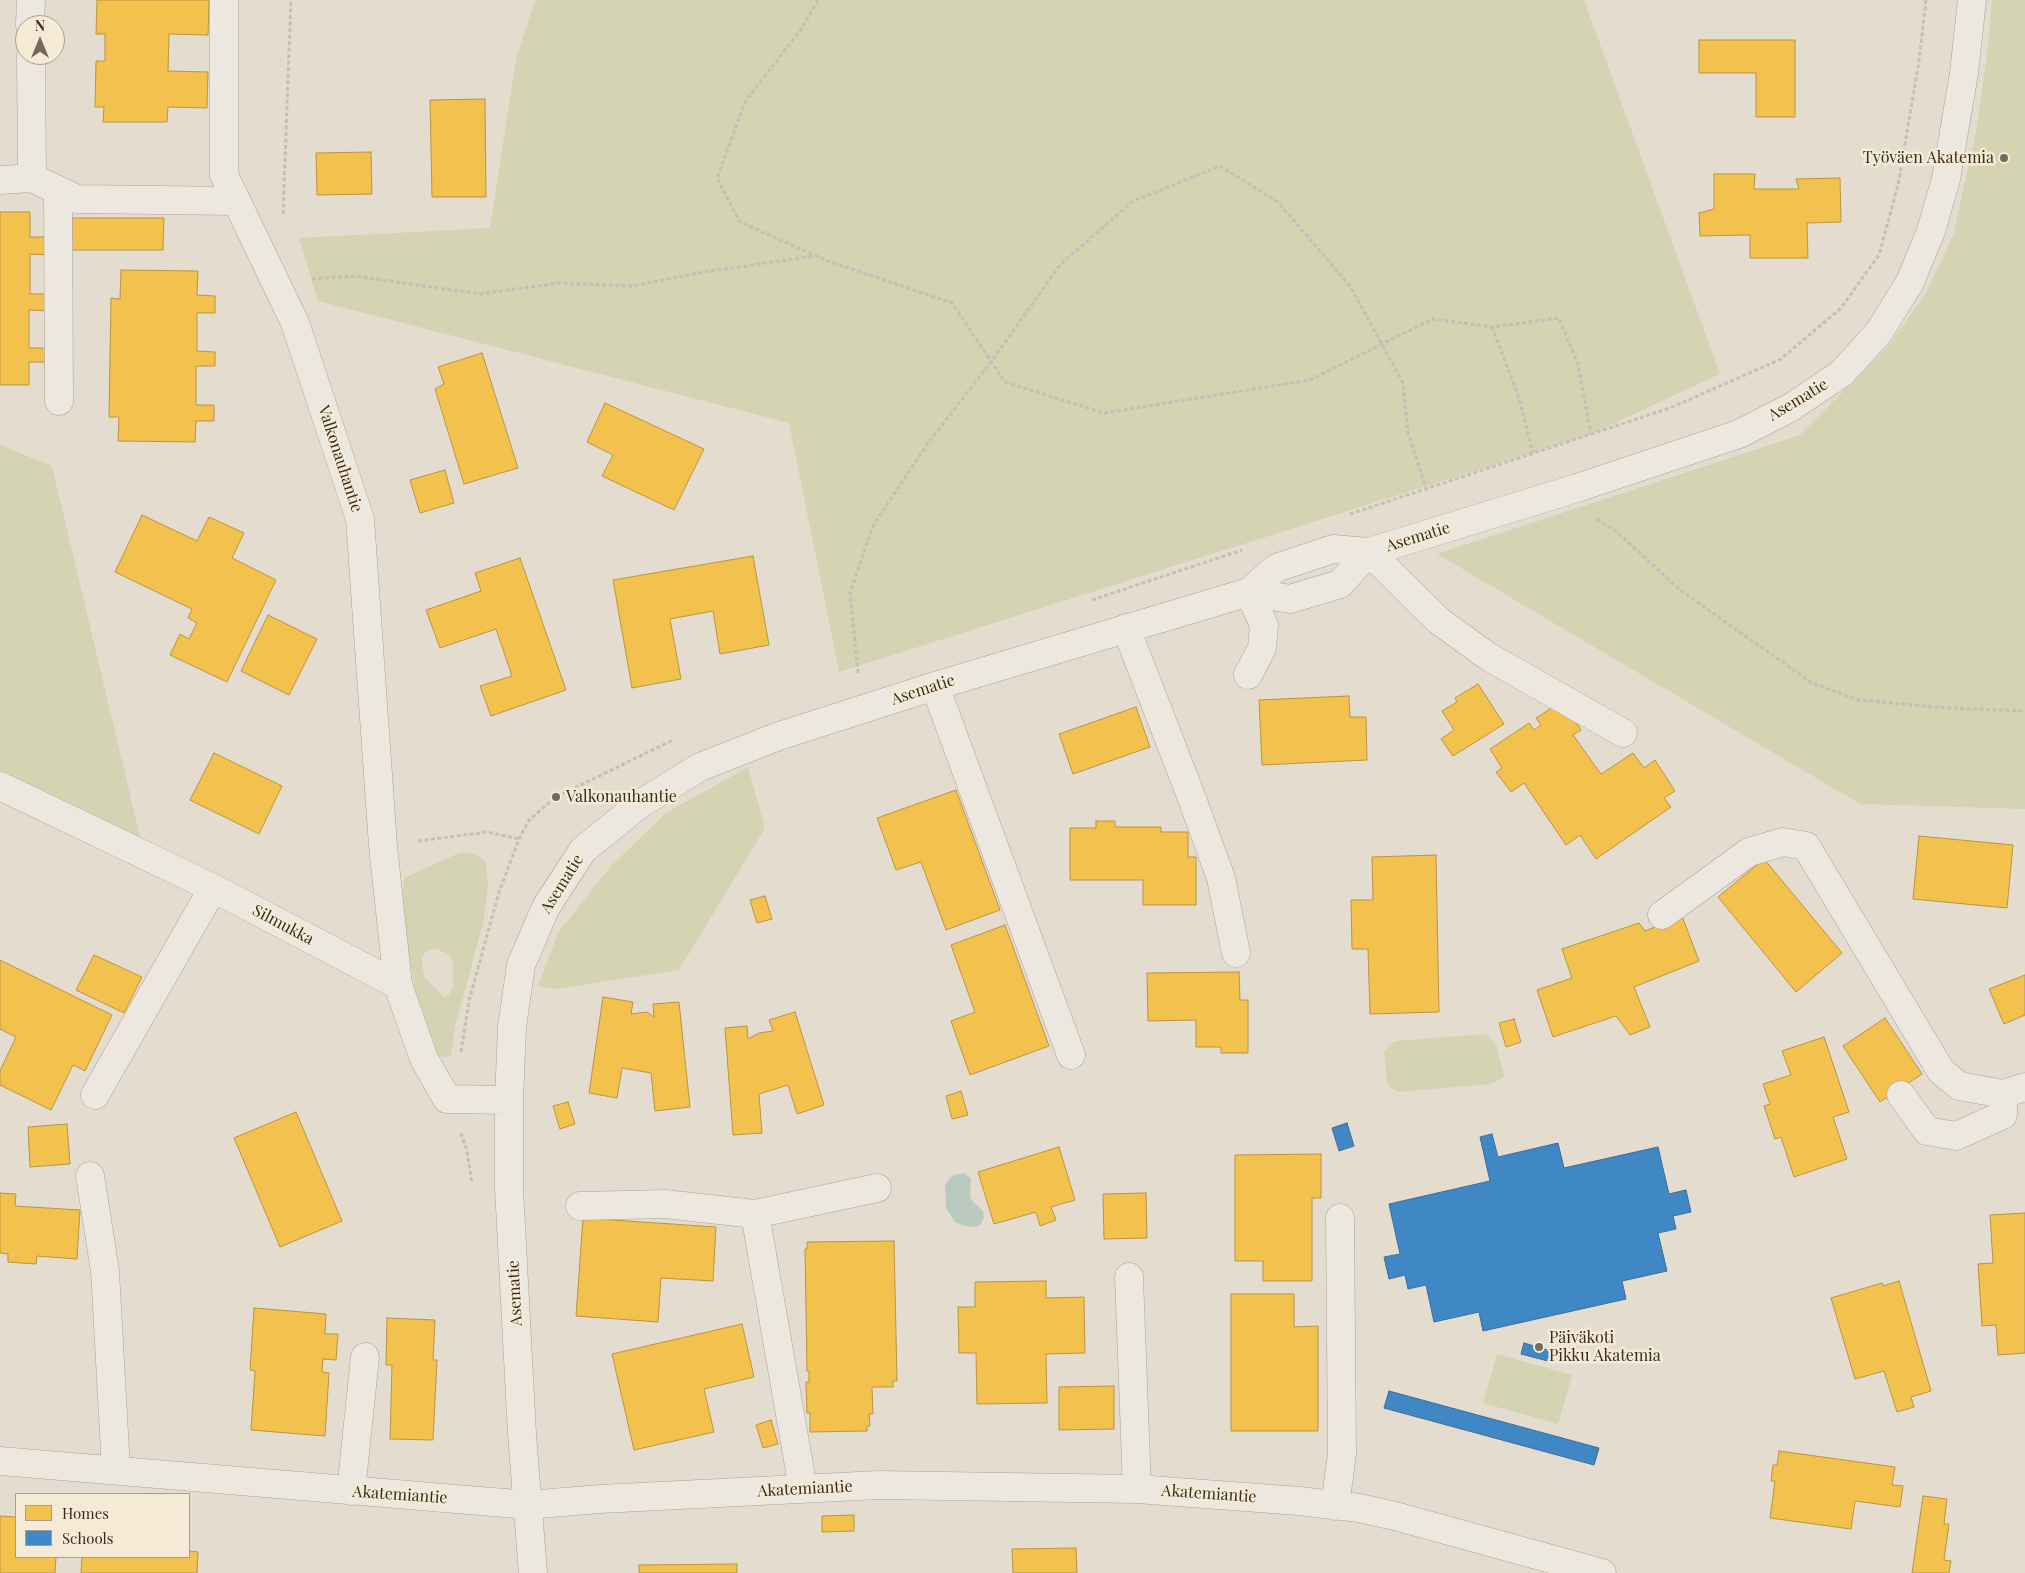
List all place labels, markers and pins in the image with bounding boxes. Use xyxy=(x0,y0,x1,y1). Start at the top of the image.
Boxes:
place label: Työväen Akatemia xyxy=(1863,148,1994,168)
marker: Työväen Akatemia xyxy=(1998,152,2010,164)
place label: Valkonauhantie xyxy=(566,787,677,807)
marker: Valkonauhantie xyxy=(550,791,562,803)
place label: Päiväkoti Pikku Akatemia xyxy=(1549,1328,1661,1366)
marker: Päiväkoti Pikku Akatemia xyxy=(1533,1341,1545,1353)

